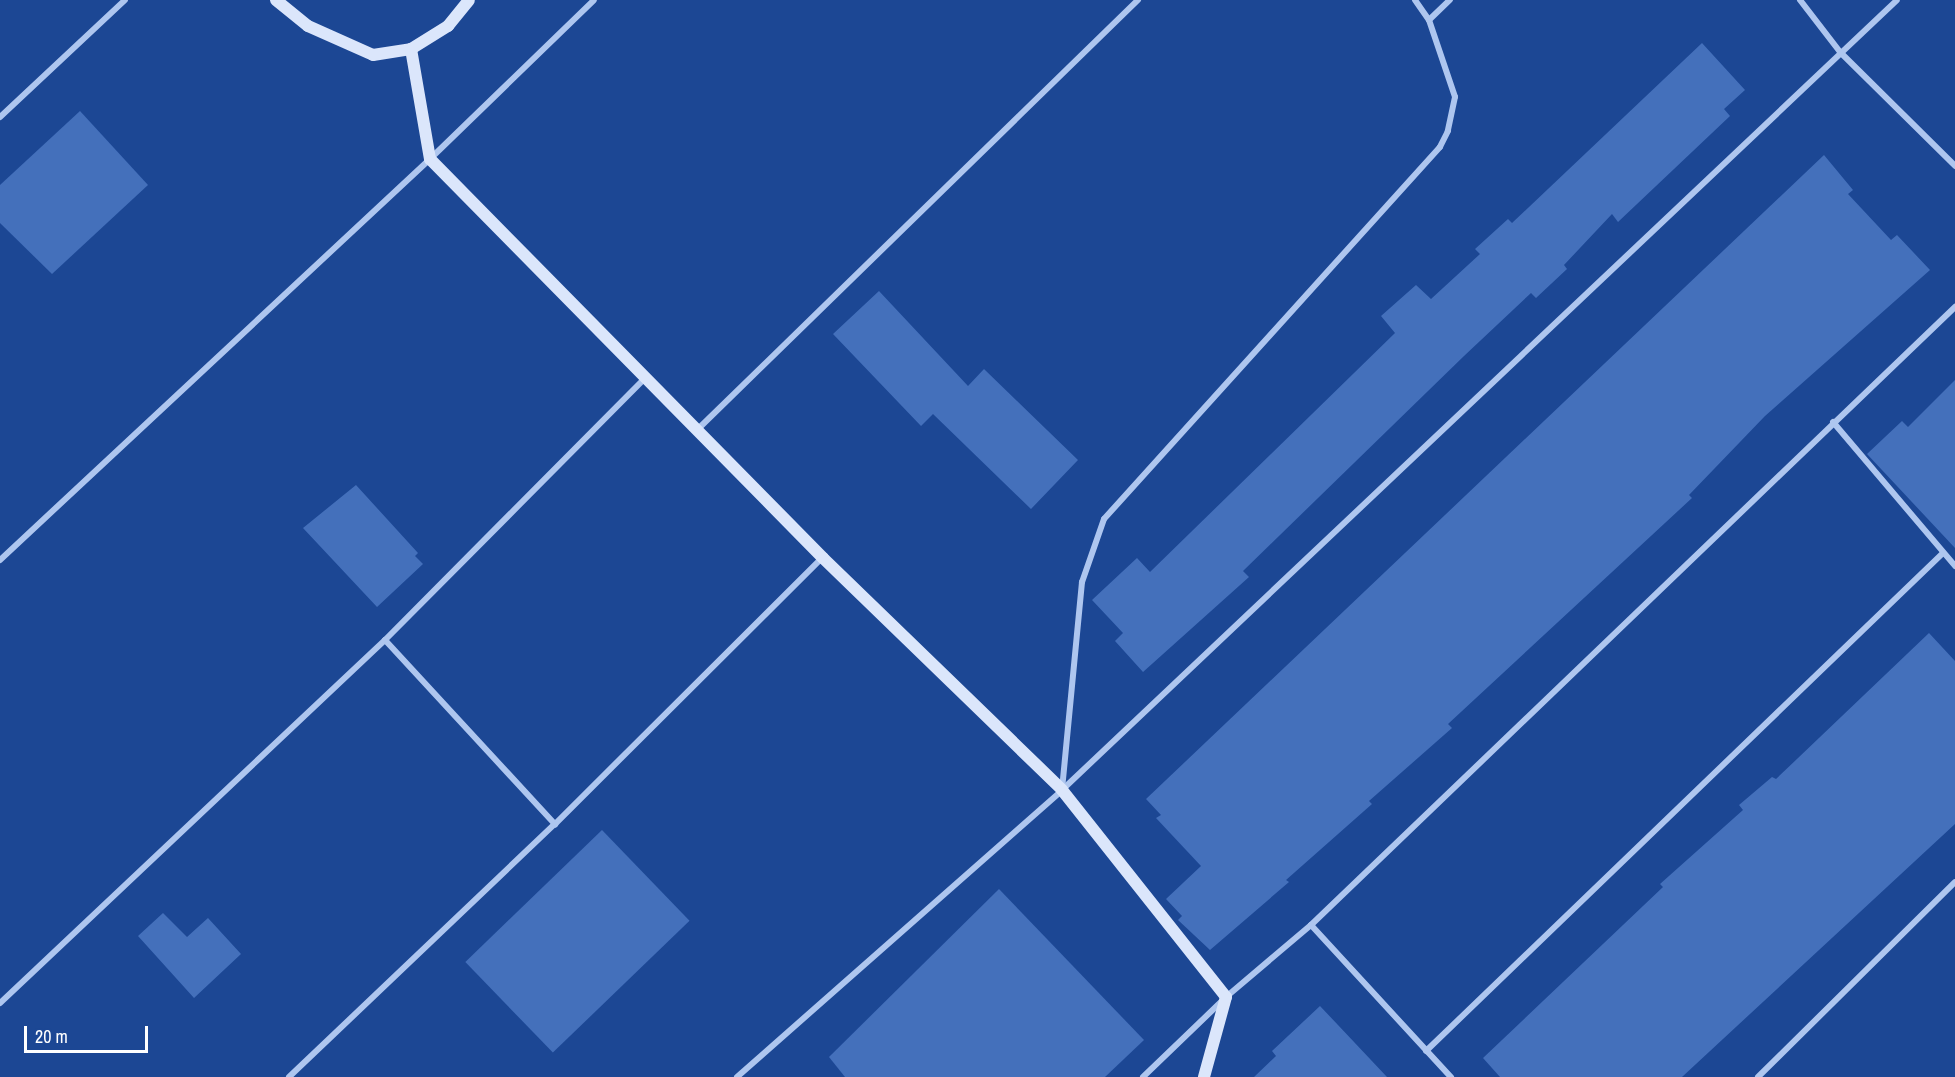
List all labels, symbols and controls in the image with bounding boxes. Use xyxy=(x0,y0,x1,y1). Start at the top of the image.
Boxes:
scale bar xyxy=(27,1014,152,1052)
text: 20 m xyxy=(35,1024,68,1049)

